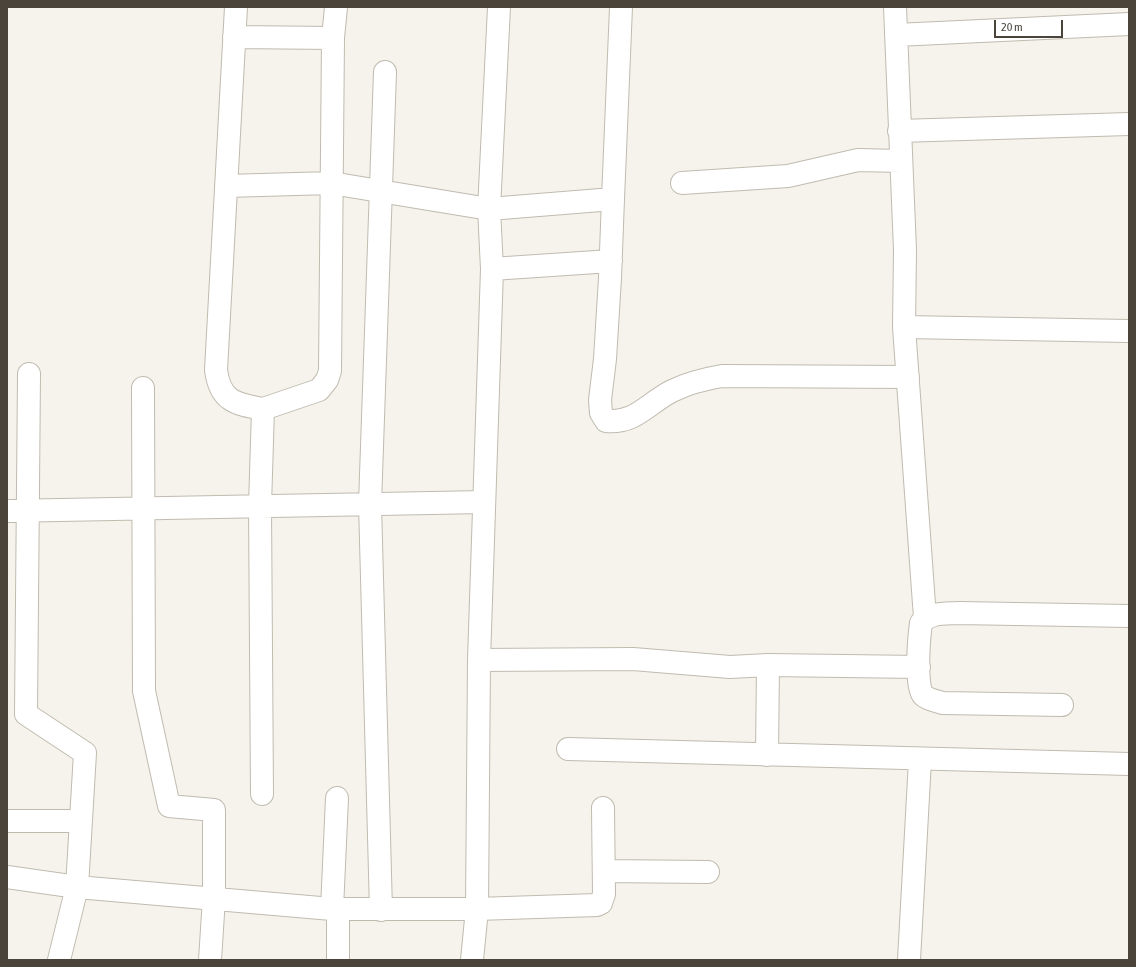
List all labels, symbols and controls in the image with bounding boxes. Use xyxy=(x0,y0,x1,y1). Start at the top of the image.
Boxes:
scale bar xyxy=(996,12,1065,38)
text: 20 m xyxy=(1001,20,1023,34)

